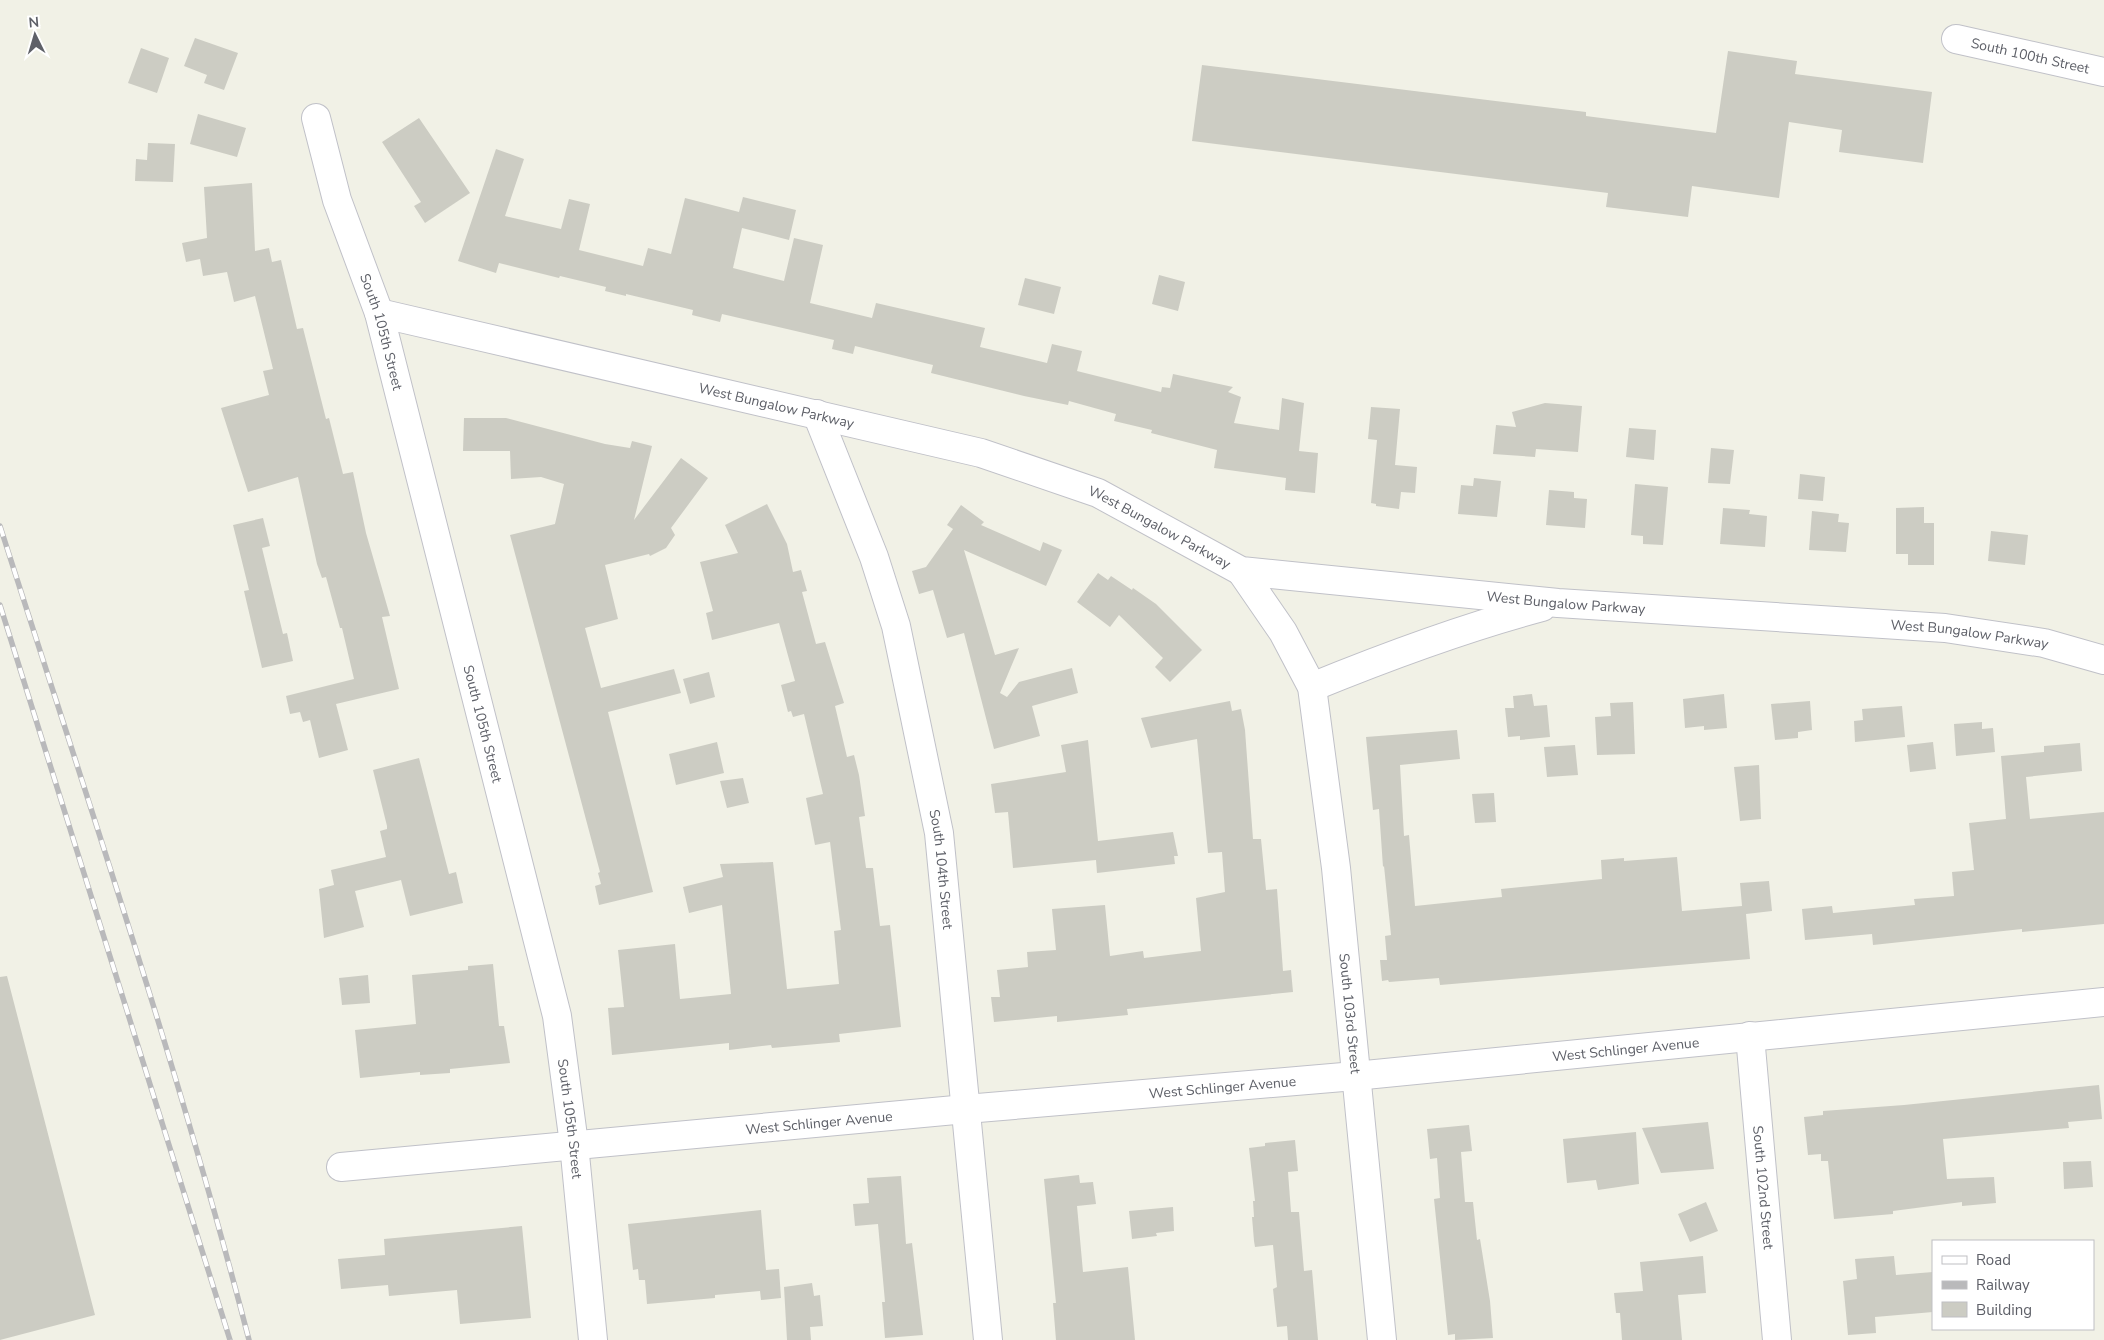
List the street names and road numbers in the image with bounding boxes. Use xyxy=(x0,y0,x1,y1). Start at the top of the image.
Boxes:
street label: South 100th Street xyxy=(1969,34,2091,78)
street label: South 105th Street xyxy=(355,271,407,392)
street label: West Bungalow Parkway xyxy=(697,379,857,433)
street label: West Bungalow Parkway xyxy=(1086,481,1235,574)
street label: West Bungalow Parkway xyxy=(1486,587,1647,619)
street label: West Bungalow Parkway xyxy=(1890,615,2052,654)
street label: South 105th Street xyxy=(459,663,507,785)
street label: South 104th Street xyxy=(924,808,957,930)
street label: South 103rd Street xyxy=(1334,952,1365,1075)
street label: West Schlinger Avenue xyxy=(1551,1033,1700,1066)
street label: South 105th Street xyxy=(553,1058,586,1180)
street label: West Schlinger Avenue xyxy=(1148,1072,1297,1103)
street label: West Schlinger Avenue xyxy=(745,1107,893,1139)
street label: South 102nd Street xyxy=(1748,1125,1778,1250)

